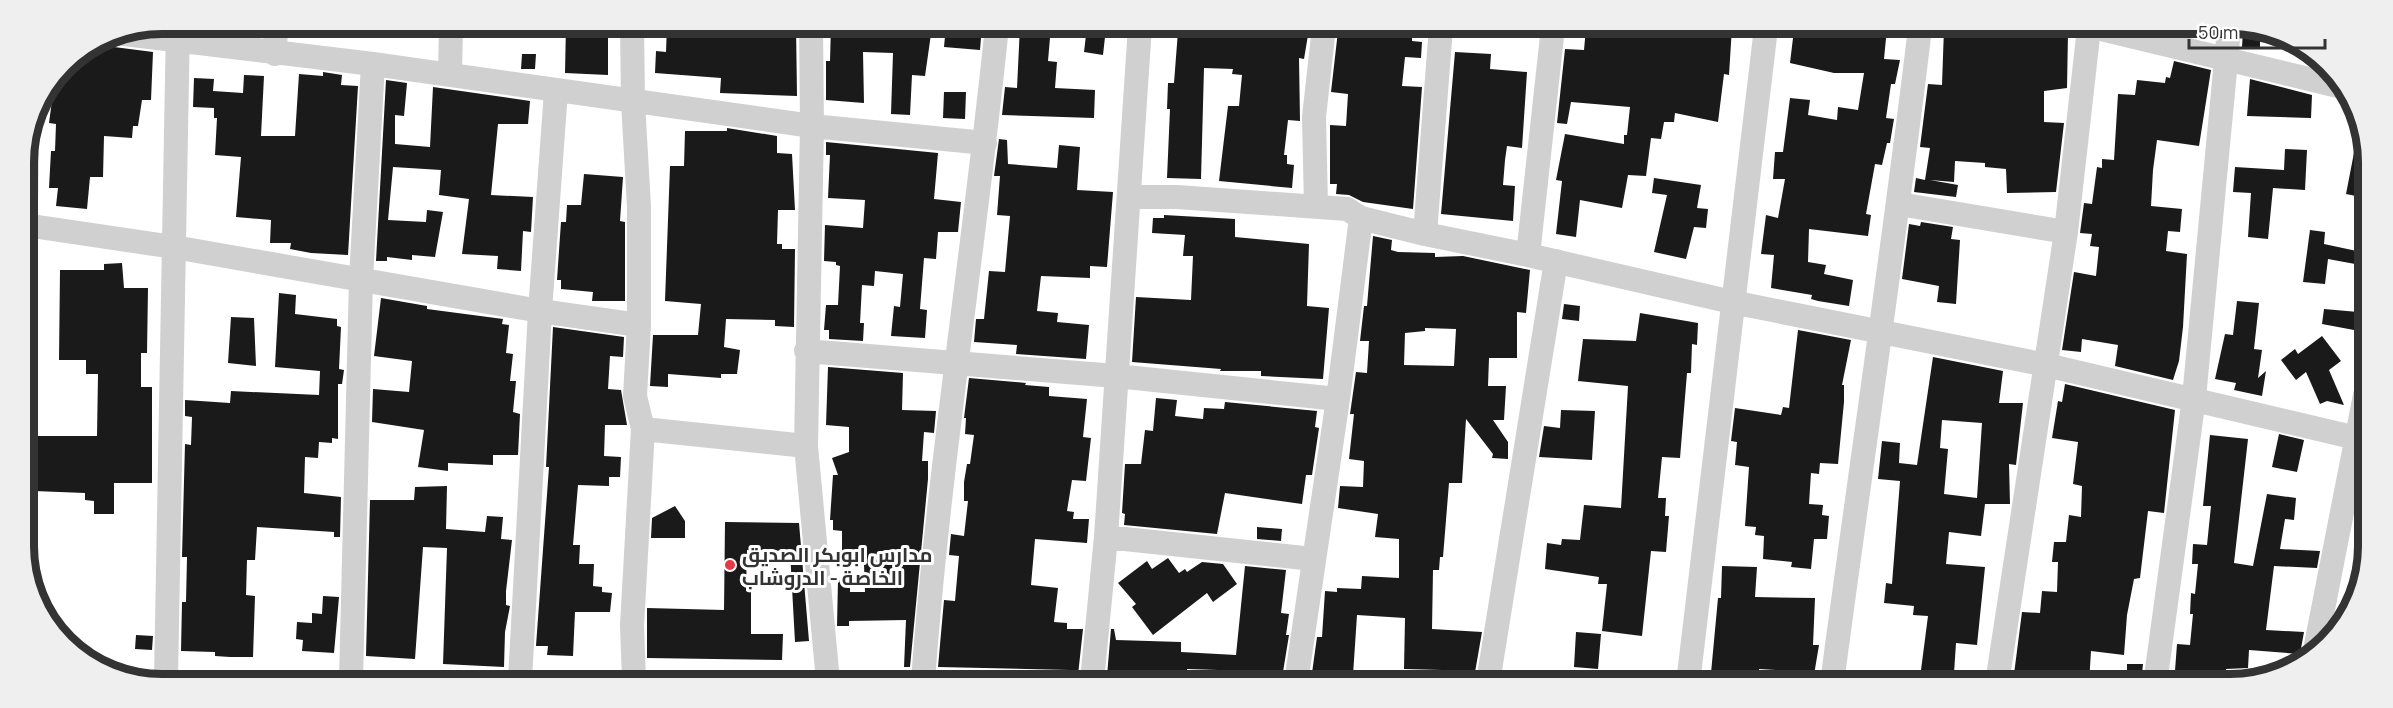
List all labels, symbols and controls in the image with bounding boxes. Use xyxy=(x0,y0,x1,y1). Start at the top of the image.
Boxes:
scale bar xyxy=(2189,12,2326,50)
text: 50 m xyxy=(2198,20,2238,44)
place label: مدارس ابوبكر الصديق الخاصة - الدروشاب xyxy=(742,541,932,591)
marker: مدارس ابوبكر الصديق الخاصة - الدروشاب xyxy=(723,558,737,572)

